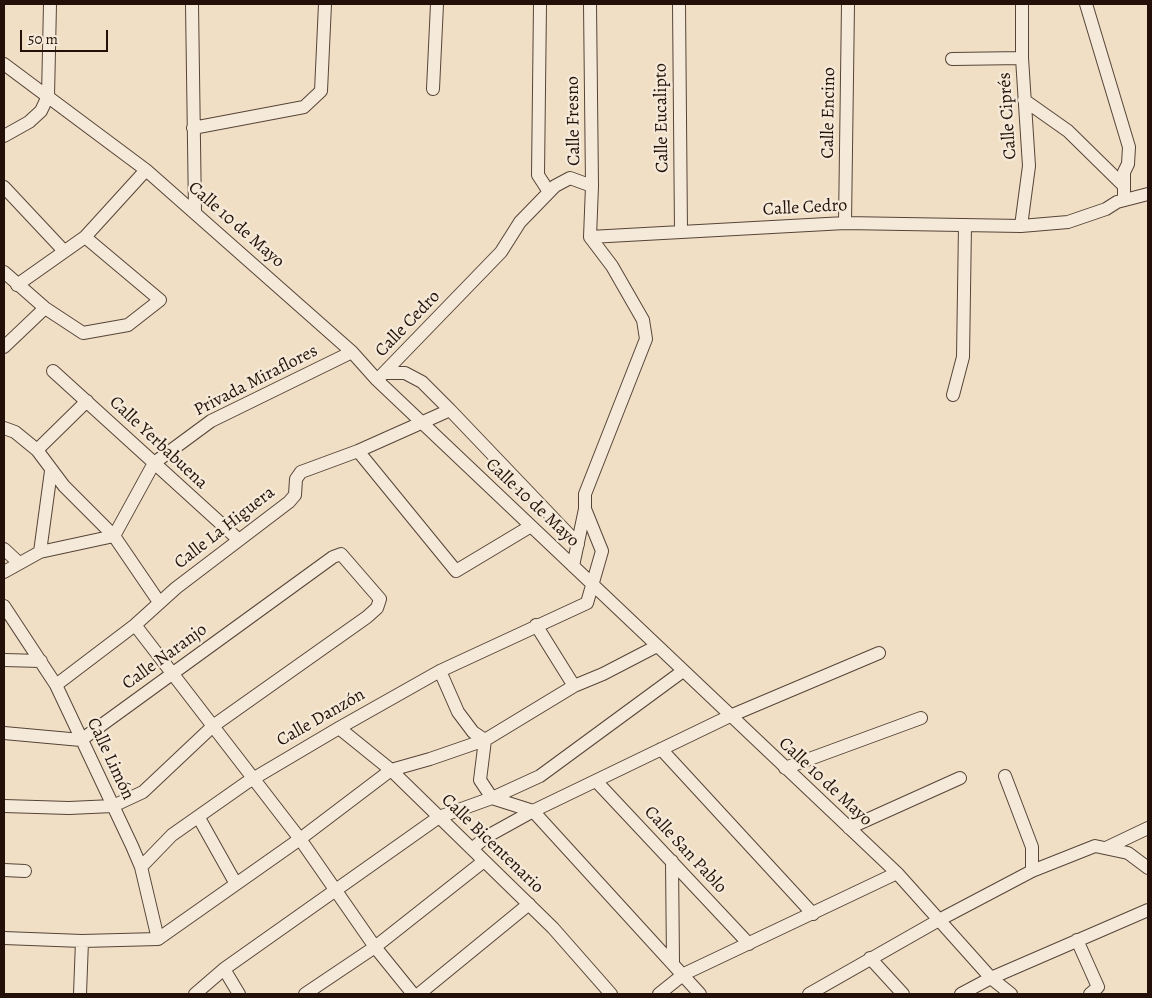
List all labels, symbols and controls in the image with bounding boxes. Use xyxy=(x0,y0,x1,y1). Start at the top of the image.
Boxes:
scale bar xyxy=(22,20,110,52)
text: 50 m xyxy=(28,29,58,49)
street label: Calle Eucalipto xyxy=(650,63,674,173)
street label: Calle Encino xyxy=(817,67,841,159)
street label: Calle Ciprés xyxy=(994,72,1022,160)
street label: Calle Fresno xyxy=(562,76,586,166)
street label: Calle 10 de Mayo xyxy=(183,177,289,273)
street label: Calle Cedro xyxy=(762,195,848,221)
street label: Calle Cedro xyxy=(371,286,445,362)
street label: Privada Miraflores xyxy=(191,341,321,421)
street label: Calle Yerbabuena xyxy=(104,392,212,494)
street label: Calle 10 de Mayo xyxy=(481,454,583,552)
street label: Calle La Higuera xyxy=(170,482,280,574)
street label: Calle Naranjo xyxy=(118,619,212,695)
street label: Calle Danzón xyxy=(273,684,369,752)
street label: Calle Limón xyxy=(82,715,138,803)
street label: Calle 10 de Mayo xyxy=(774,733,876,831)
street label: Calle Bicentenario xyxy=(436,790,548,898)
street label: Calle San Pablo xyxy=(639,802,731,898)

